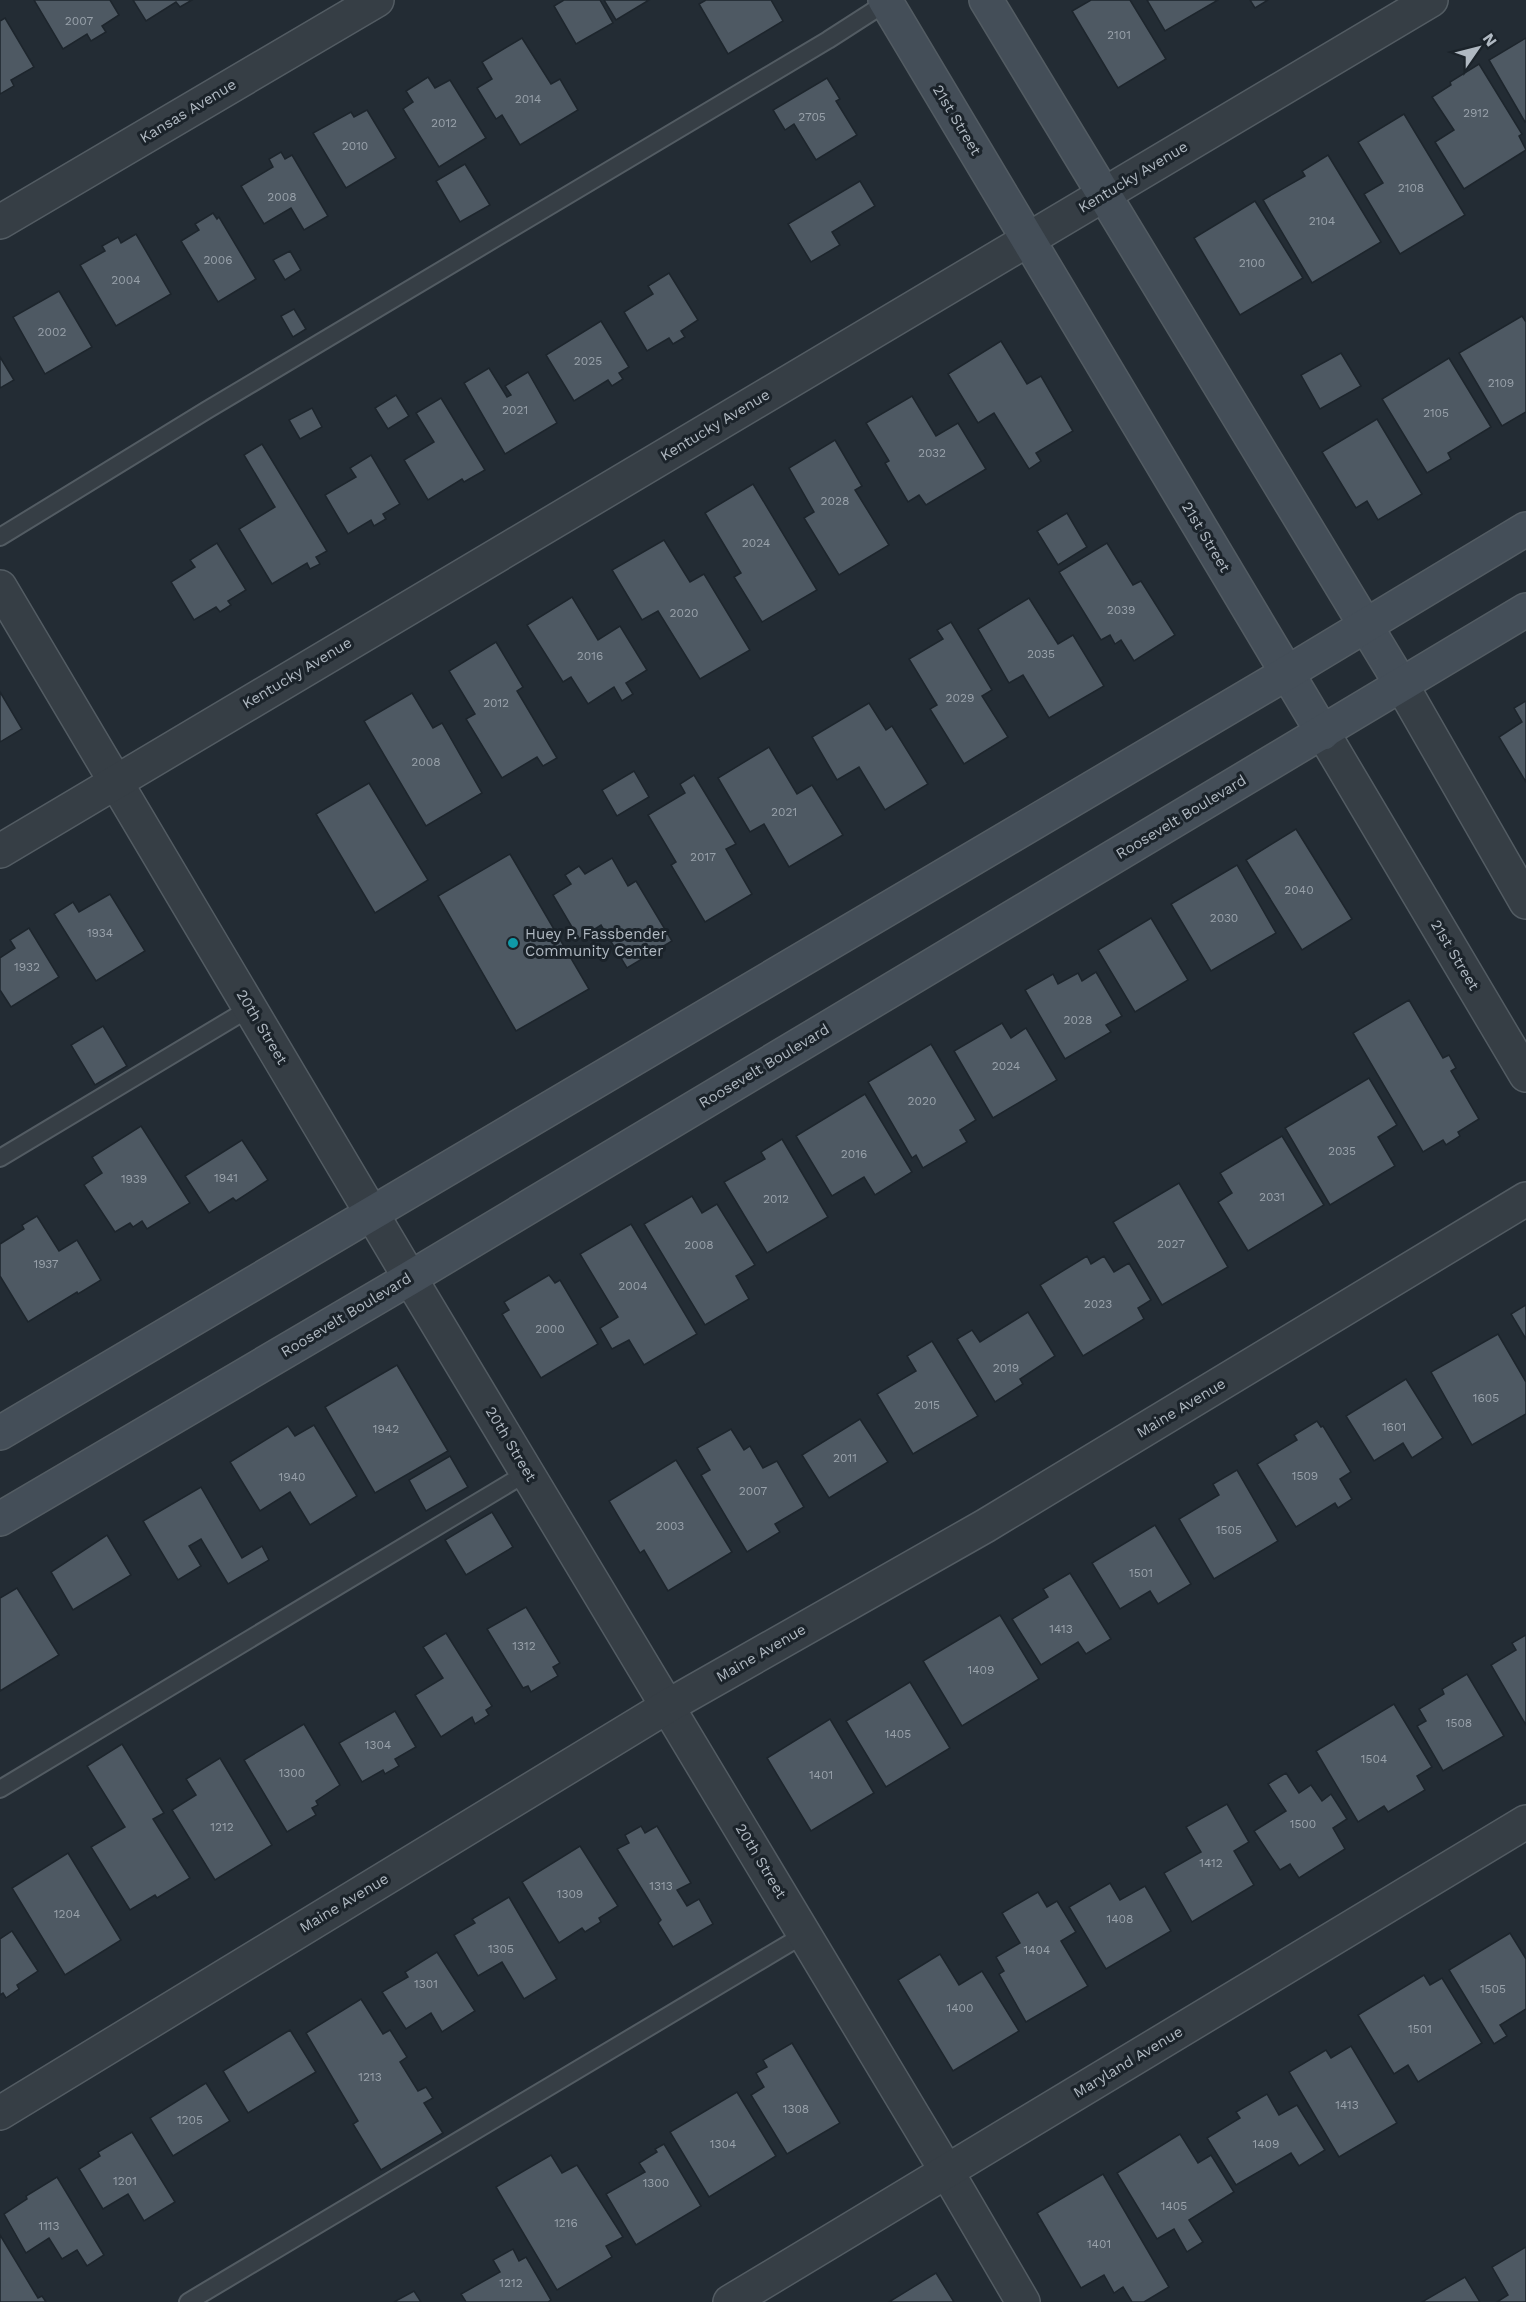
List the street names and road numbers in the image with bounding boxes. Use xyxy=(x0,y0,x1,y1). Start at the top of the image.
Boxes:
street label: Kansas Avenue xyxy=(137,75,239,147)
street label: 21st Street xyxy=(929,81,985,159)
street label: Kentucky Avenue xyxy=(1075,137,1191,217)
street label: Kentucky Avenue xyxy=(657,385,773,465)
street label: 21st Street xyxy=(1178,498,1234,576)
street label: Kentucky Avenue xyxy=(239,633,355,713)
street label: Roosevelt Boulevard xyxy=(1113,771,1249,863)
street label: 21st Street xyxy=(1427,916,1483,994)
street label: 20th Street xyxy=(233,986,292,1068)
street label: Roosevelt Boulevard xyxy=(696,1020,832,1112)
street label: Roosevelt Boulevard xyxy=(278,1269,414,1361)
street label: Maine Avenue xyxy=(1133,1374,1229,1442)
street label: 20th Street xyxy=(482,1403,541,1485)
street label: Maine Avenue xyxy=(713,1620,809,1686)
street label: 20th Street xyxy=(732,1820,791,1902)
street label: Maine Avenue xyxy=(296,1869,392,1937)
street label: Maryland Avenue xyxy=(1070,2022,1186,2102)

